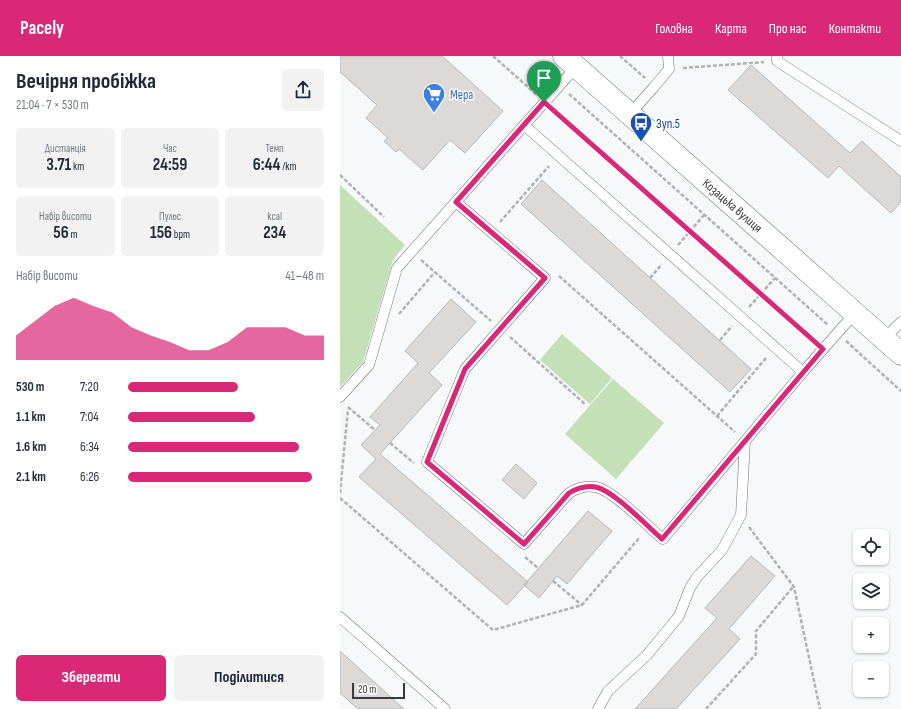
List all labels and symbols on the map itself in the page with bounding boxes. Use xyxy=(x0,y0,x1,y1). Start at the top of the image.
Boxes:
pin xyxy=(527,61,561,102)
supermarket icon: Мера xyxy=(421,81,447,114)
place label: Мера xyxy=(450,87,473,103)
bus stop icon: Зуп.5 xyxy=(628,110,654,143)
place label: Зуп.5 xyxy=(656,116,680,132)
street label: Козацька вулиця xyxy=(699,175,766,236)
scale bar xyxy=(352,681,405,700)

